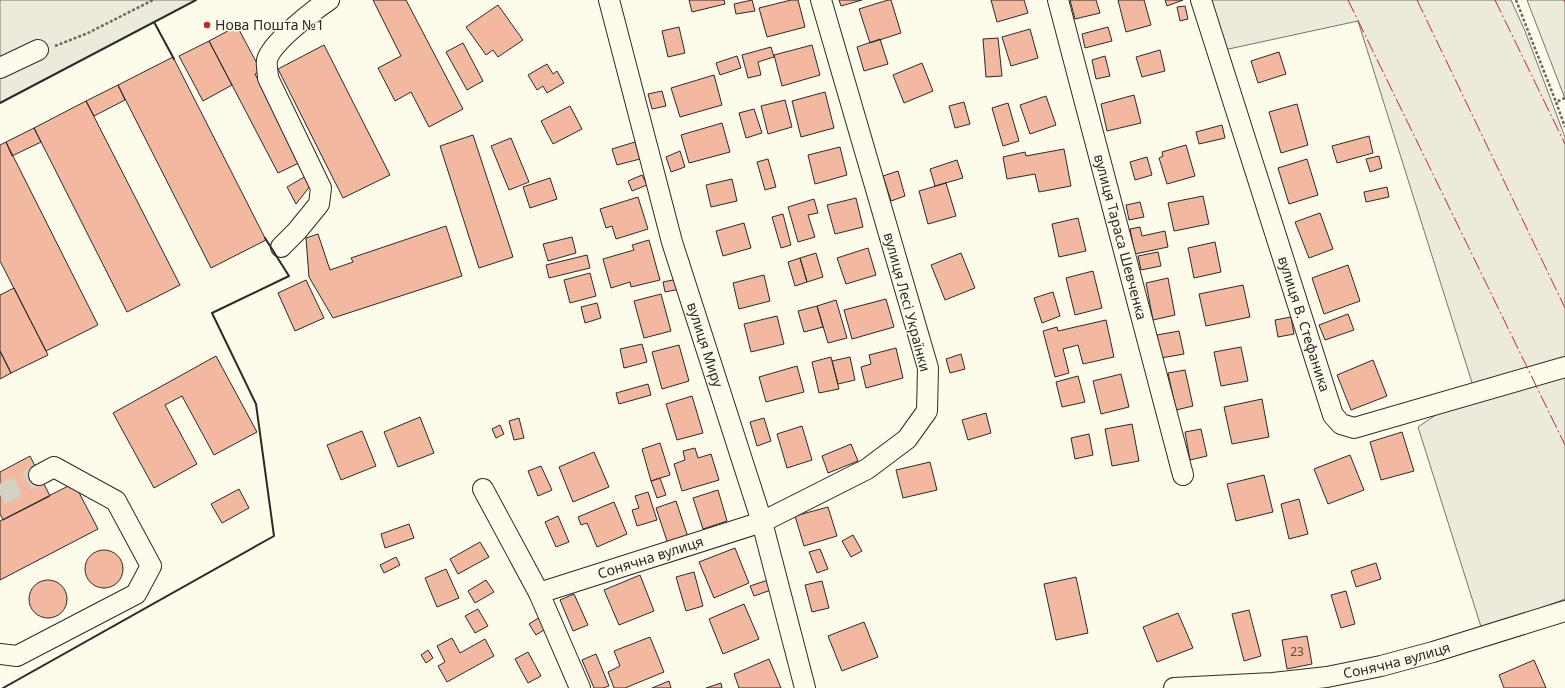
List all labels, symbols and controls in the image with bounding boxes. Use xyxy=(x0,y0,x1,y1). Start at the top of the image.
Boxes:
place label: Нова Пошта №1 xyxy=(215,15,324,34)
marker: Нова Пошта №1 xyxy=(202,20,212,30)
street label: вулиця Тараса Шевченка xyxy=(1090,152,1152,322)
street label: вулиця Лесі Українки xyxy=(880,230,935,374)
street label: вулиця В. Стефаника xyxy=(1274,254,1335,394)
street label: вулиця Миру xyxy=(683,300,728,390)
street label: Сонячна вулиця xyxy=(595,531,706,583)
street label: Сонячна вулиця xyxy=(1341,637,1452,683)
house number: 23 xyxy=(1290,643,1304,660)

